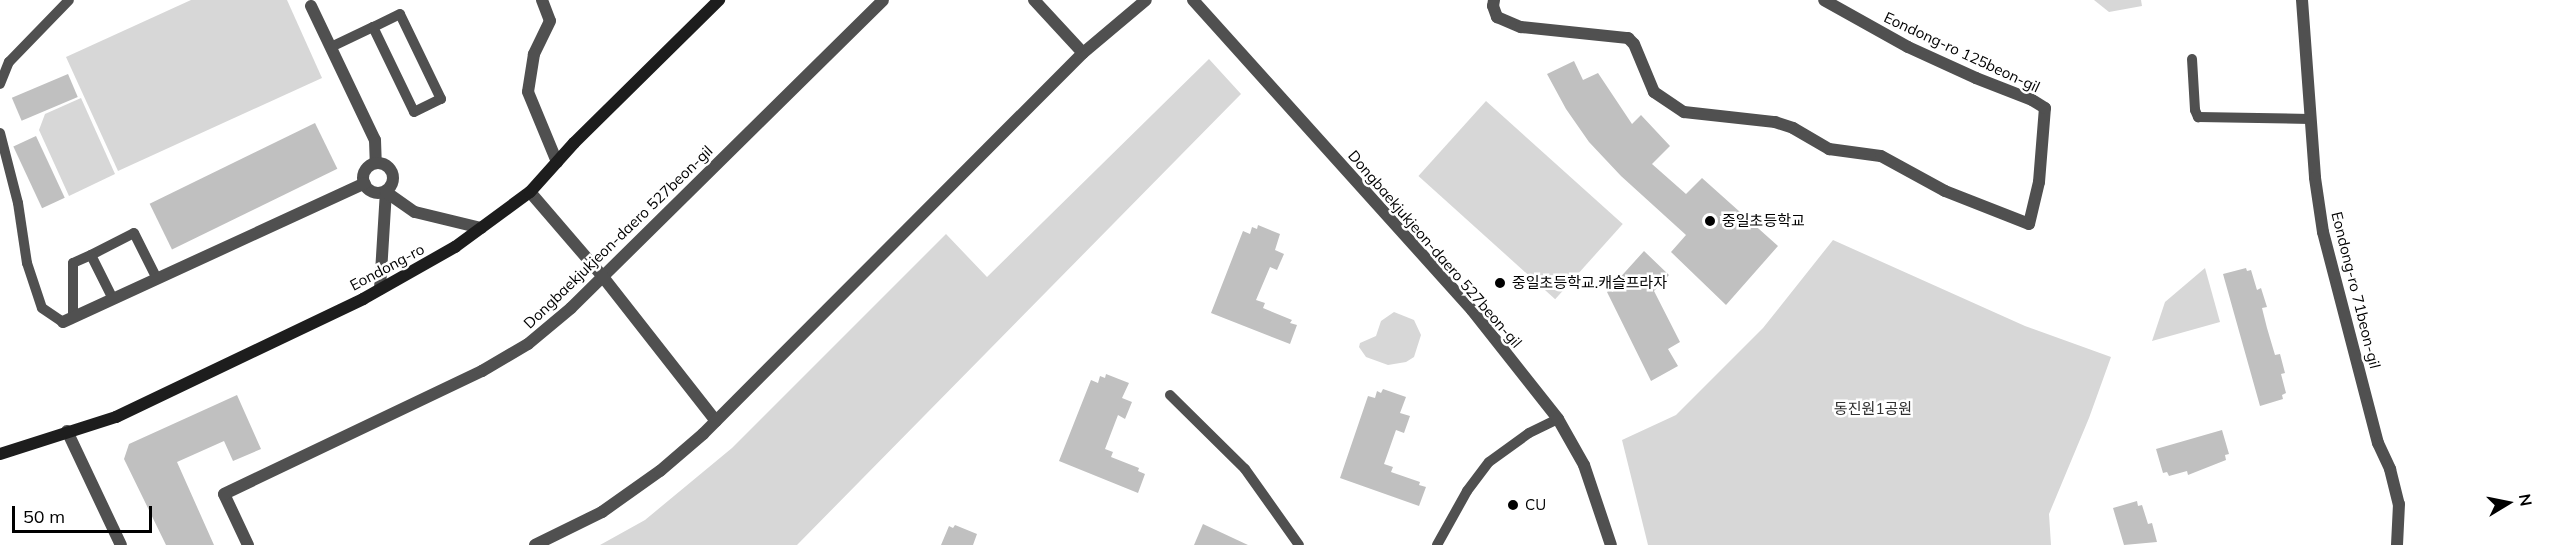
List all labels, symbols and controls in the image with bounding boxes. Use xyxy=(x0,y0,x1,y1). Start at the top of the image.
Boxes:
street label: Eondong-ro 125beon-gil xyxy=(1881,8,2043,96)
street label: Dongbaekjukjeon-daero 527beon-gil xyxy=(520,142,716,332)
street label: Dongbaekjukjeon-daero 527beon-gil xyxy=(1344,147,1526,351)
street label: Eondong-ro 71beon-gil xyxy=(2328,210,2384,370)
place label: 중일초등학교 xyxy=(1722,212,1805,230)
marker: 중일초등학교 xyxy=(1703,214,1717,228)
street label: Eondong-ro xyxy=(347,240,427,294)
place label: 중일초등학교.캐슬프라자 xyxy=(1512,274,1667,292)
marker: 중일초등학교.캐슬프라자 xyxy=(1493,276,1507,290)
park label: 동진원1공원 xyxy=(1834,400,1912,418)
north arrow xyxy=(2478,473,2538,533)
text: N xyxy=(2515,492,2537,508)
scale bar xyxy=(15,494,154,532)
place label: CU xyxy=(1525,496,1546,514)
marker: CU xyxy=(1506,498,1520,512)
text: 50 m xyxy=(23,505,65,528)

